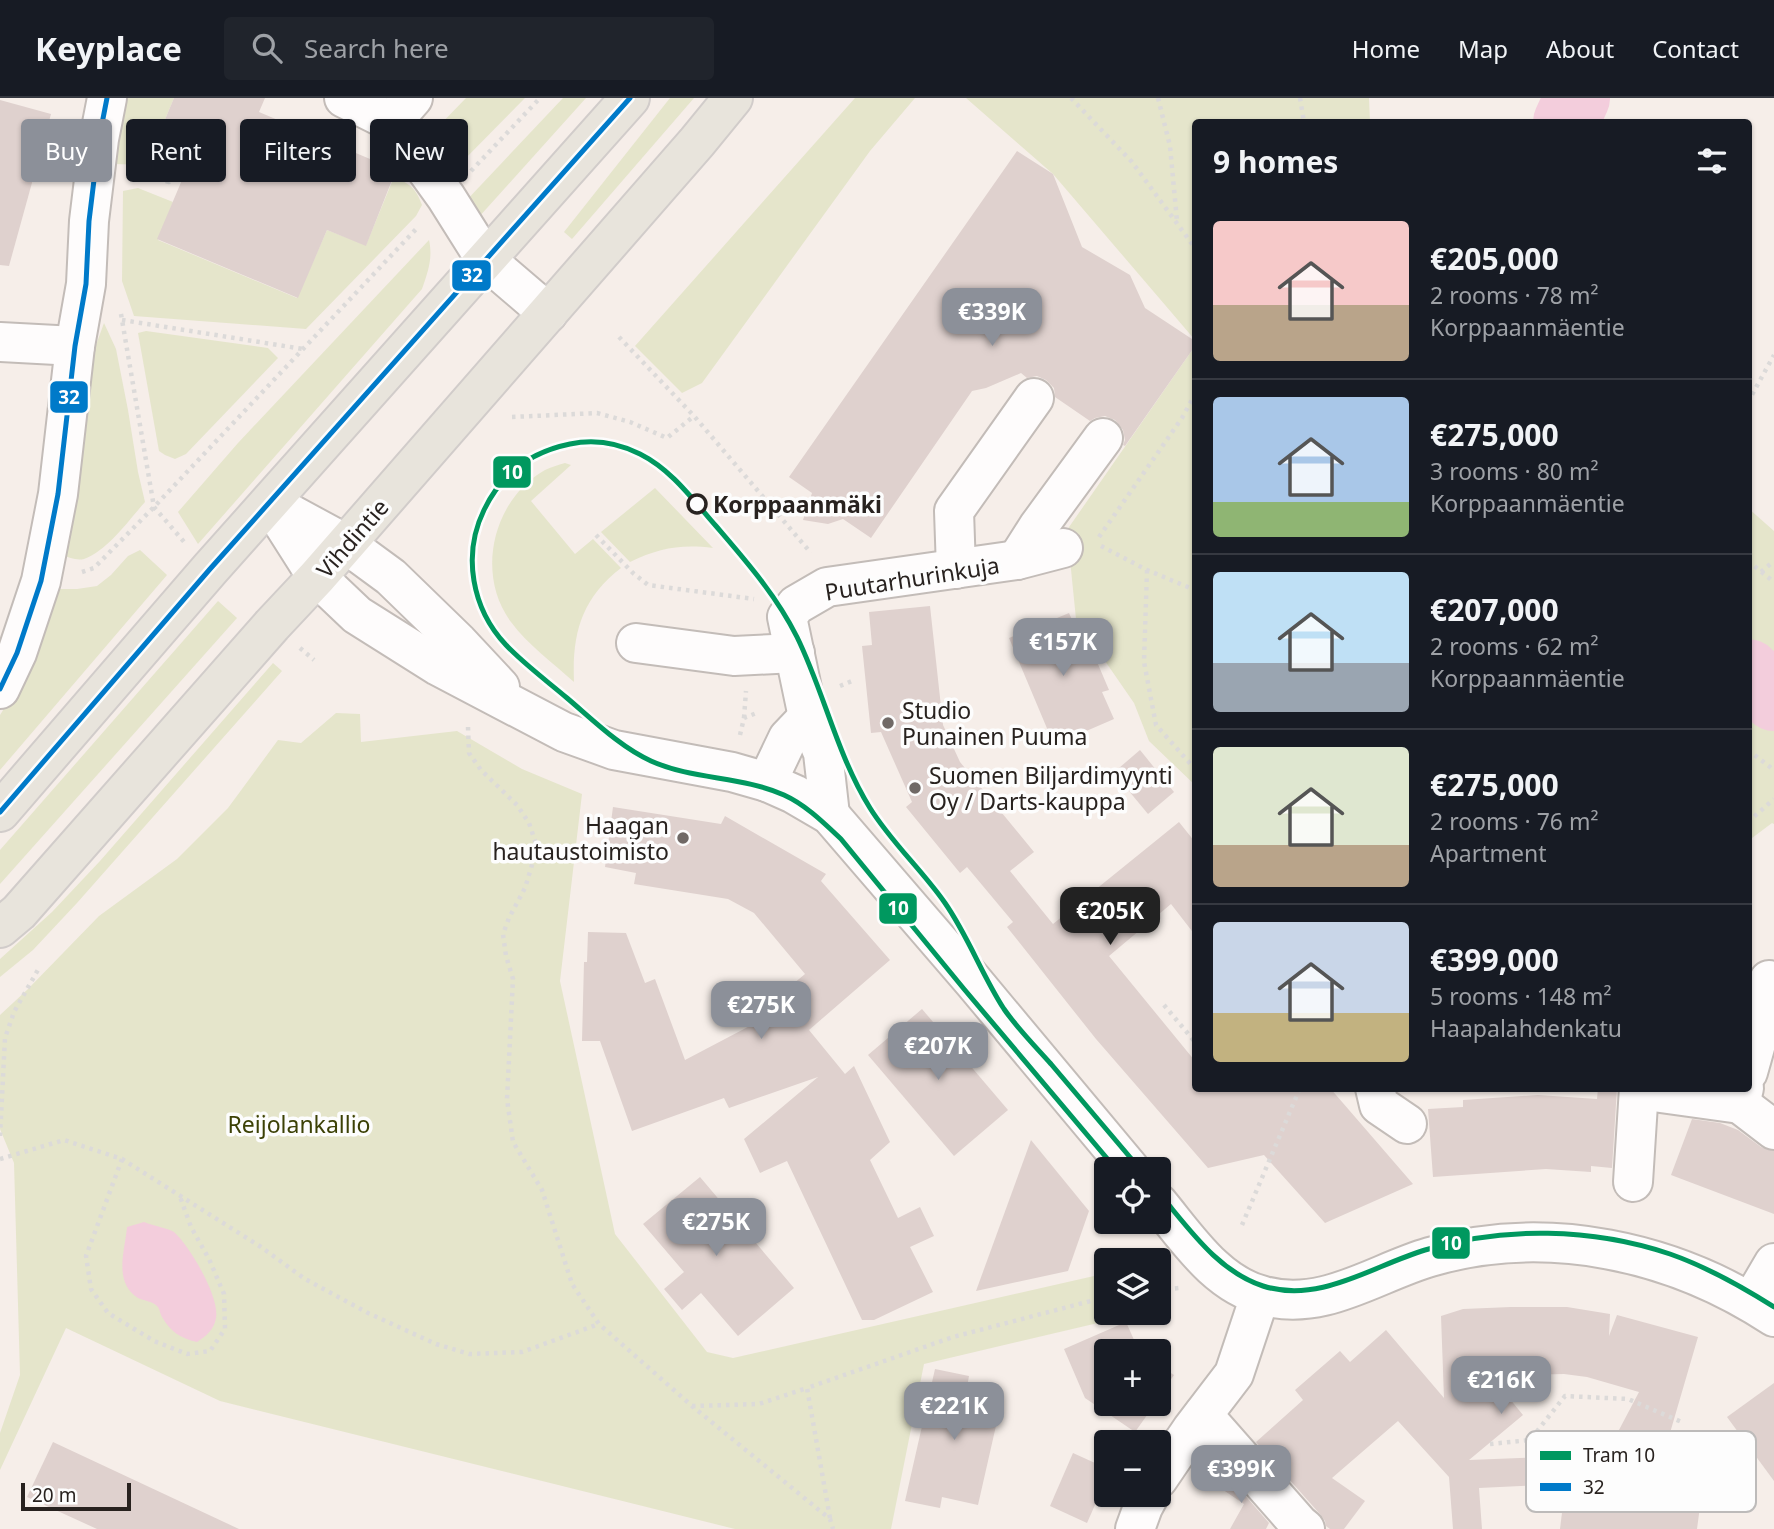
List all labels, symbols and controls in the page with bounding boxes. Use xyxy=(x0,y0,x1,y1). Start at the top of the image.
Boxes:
search box xyxy=(224,17,714,80)
text: Keyplace xyxy=(35,26,182,71)
icon: search xyxy=(248,29,286,67)
text: Search here xyxy=(304,30,449,66)
text: Home xyxy=(1352,32,1420,65)
text: Map xyxy=(1458,32,1508,65)
text: About xyxy=(1546,32,1614,65)
text: Contact xyxy=(1652,32,1739,65)
chip: Buy xyxy=(21,119,112,182)
chip: Rent xyxy=(126,119,226,182)
chip: Filters xyxy=(240,119,356,182)
chip: New xyxy=(370,119,468,182)
text: 9 homes xyxy=(1213,141,1338,182)
icon: filters xyxy=(1693,142,1731,180)
text: €205,000 xyxy=(1430,238,1559,279)
icon: home xyxy=(1269,249,1353,333)
line badge: 32 xyxy=(451,259,492,292)
text: 32 xyxy=(461,262,483,288)
text: 2 rooms · 78 m² xyxy=(1430,279,1599,311)
pin: €339K xyxy=(943,288,1041,348)
text: €339K xyxy=(958,295,1026,327)
text: Korppaanmäentie xyxy=(1430,311,1625,343)
line badge: 32 xyxy=(49,380,89,414)
text: 32 xyxy=(58,384,80,410)
text: €275,000 xyxy=(1430,414,1559,455)
icon: home xyxy=(1269,425,1353,509)
line badge: 10 xyxy=(492,455,532,489)
text: 3 rooms · 80 m² xyxy=(1430,455,1599,487)
text: 10 xyxy=(501,459,523,485)
text: Korppaanmäentie xyxy=(1430,487,1625,519)
place label: Korppaanmäki xyxy=(713,488,882,520)
street label: Vihdintie xyxy=(309,491,395,585)
marker: Korppaanmäki xyxy=(687,494,707,514)
street label: Puutarhurinkuja xyxy=(822,548,1002,608)
text: €207,000 xyxy=(1430,589,1559,630)
icon: home xyxy=(1269,600,1353,684)
pin: €157K xyxy=(1014,618,1112,678)
text: €157K xyxy=(1029,625,1097,657)
text: 2 rooms · 62 m² xyxy=(1430,630,1599,662)
text: Korppaanmäentie xyxy=(1430,662,1625,694)
place label: Studio Punainen Puuma xyxy=(902,694,1087,752)
marker: Studio Punainen Puuma xyxy=(880,715,896,731)
place label: Suomen Biljardimyynti Oy / Darts-kauppa xyxy=(929,759,1173,817)
text: €275,000 xyxy=(1430,764,1559,805)
icon: home xyxy=(1269,775,1353,859)
marker: Suomen Biljardimyynti Oy / Darts-kauppa xyxy=(907,780,923,796)
text: 2 rooms · 76 m² xyxy=(1430,805,1599,837)
place label: Haagan hautaustoimisto xyxy=(492,809,669,867)
marker: Haagan hautaustoimisto xyxy=(675,830,691,846)
text: Apartment xyxy=(1430,837,1547,869)
pin: €205K xyxy=(1061,888,1159,947)
line badge: 10 xyxy=(878,892,918,925)
text: €205K xyxy=(1076,894,1144,926)
text: 10 xyxy=(887,895,909,921)
text: €399,000 xyxy=(1430,939,1559,980)
icon: home xyxy=(1269,950,1353,1034)
text: 5 rooms · 148 m² xyxy=(1430,980,1612,1012)
pin: €275K xyxy=(712,982,810,1041)
text: €275K xyxy=(727,988,795,1020)
text: Haapalahdenkatu xyxy=(1430,1012,1622,1044)
pin: €207K xyxy=(889,1023,987,1082)
text: €207K xyxy=(904,1029,972,1061)
park label: Reijolankallio xyxy=(227,1108,371,1140)
map controls xyxy=(1094,1157,1171,1507)
button: locate xyxy=(1094,1157,1171,1234)
pin: €275K xyxy=(667,1198,765,1258)
text: €275K xyxy=(682,1205,750,1237)
line badge: 10 xyxy=(1431,1226,1471,1260)
text: 10 xyxy=(1440,1230,1462,1256)
button: layers xyxy=(1094,1248,1171,1325)
button: + xyxy=(1094,1339,1171,1416)
pin: €216K xyxy=(1452,1356,1550,1416)
text: €216K xyxy=(1467,1363,1535,1395)
pin: €221K xyxy=(905,1382,1003,1442)
text: €221K xyxy=(920,1389,988,1421)
button: − xyxy=(1094,1430,1171,1507)
legend xyxy=(1526,1431,1756,1512)
text: Tram 10 xyxy=(1583,1442,1655,1468)
pin: €399K xyxy=(1192,1446,1290,1505)
text: €399K xyxy=(1207,1452,1275,1484)
text: 32 xyxy=(1583,1474,1605,1500)
scale bar xyxy=(21,1480,131,1512)
text: 20 m xyxy=(32,1482,76,1508)

